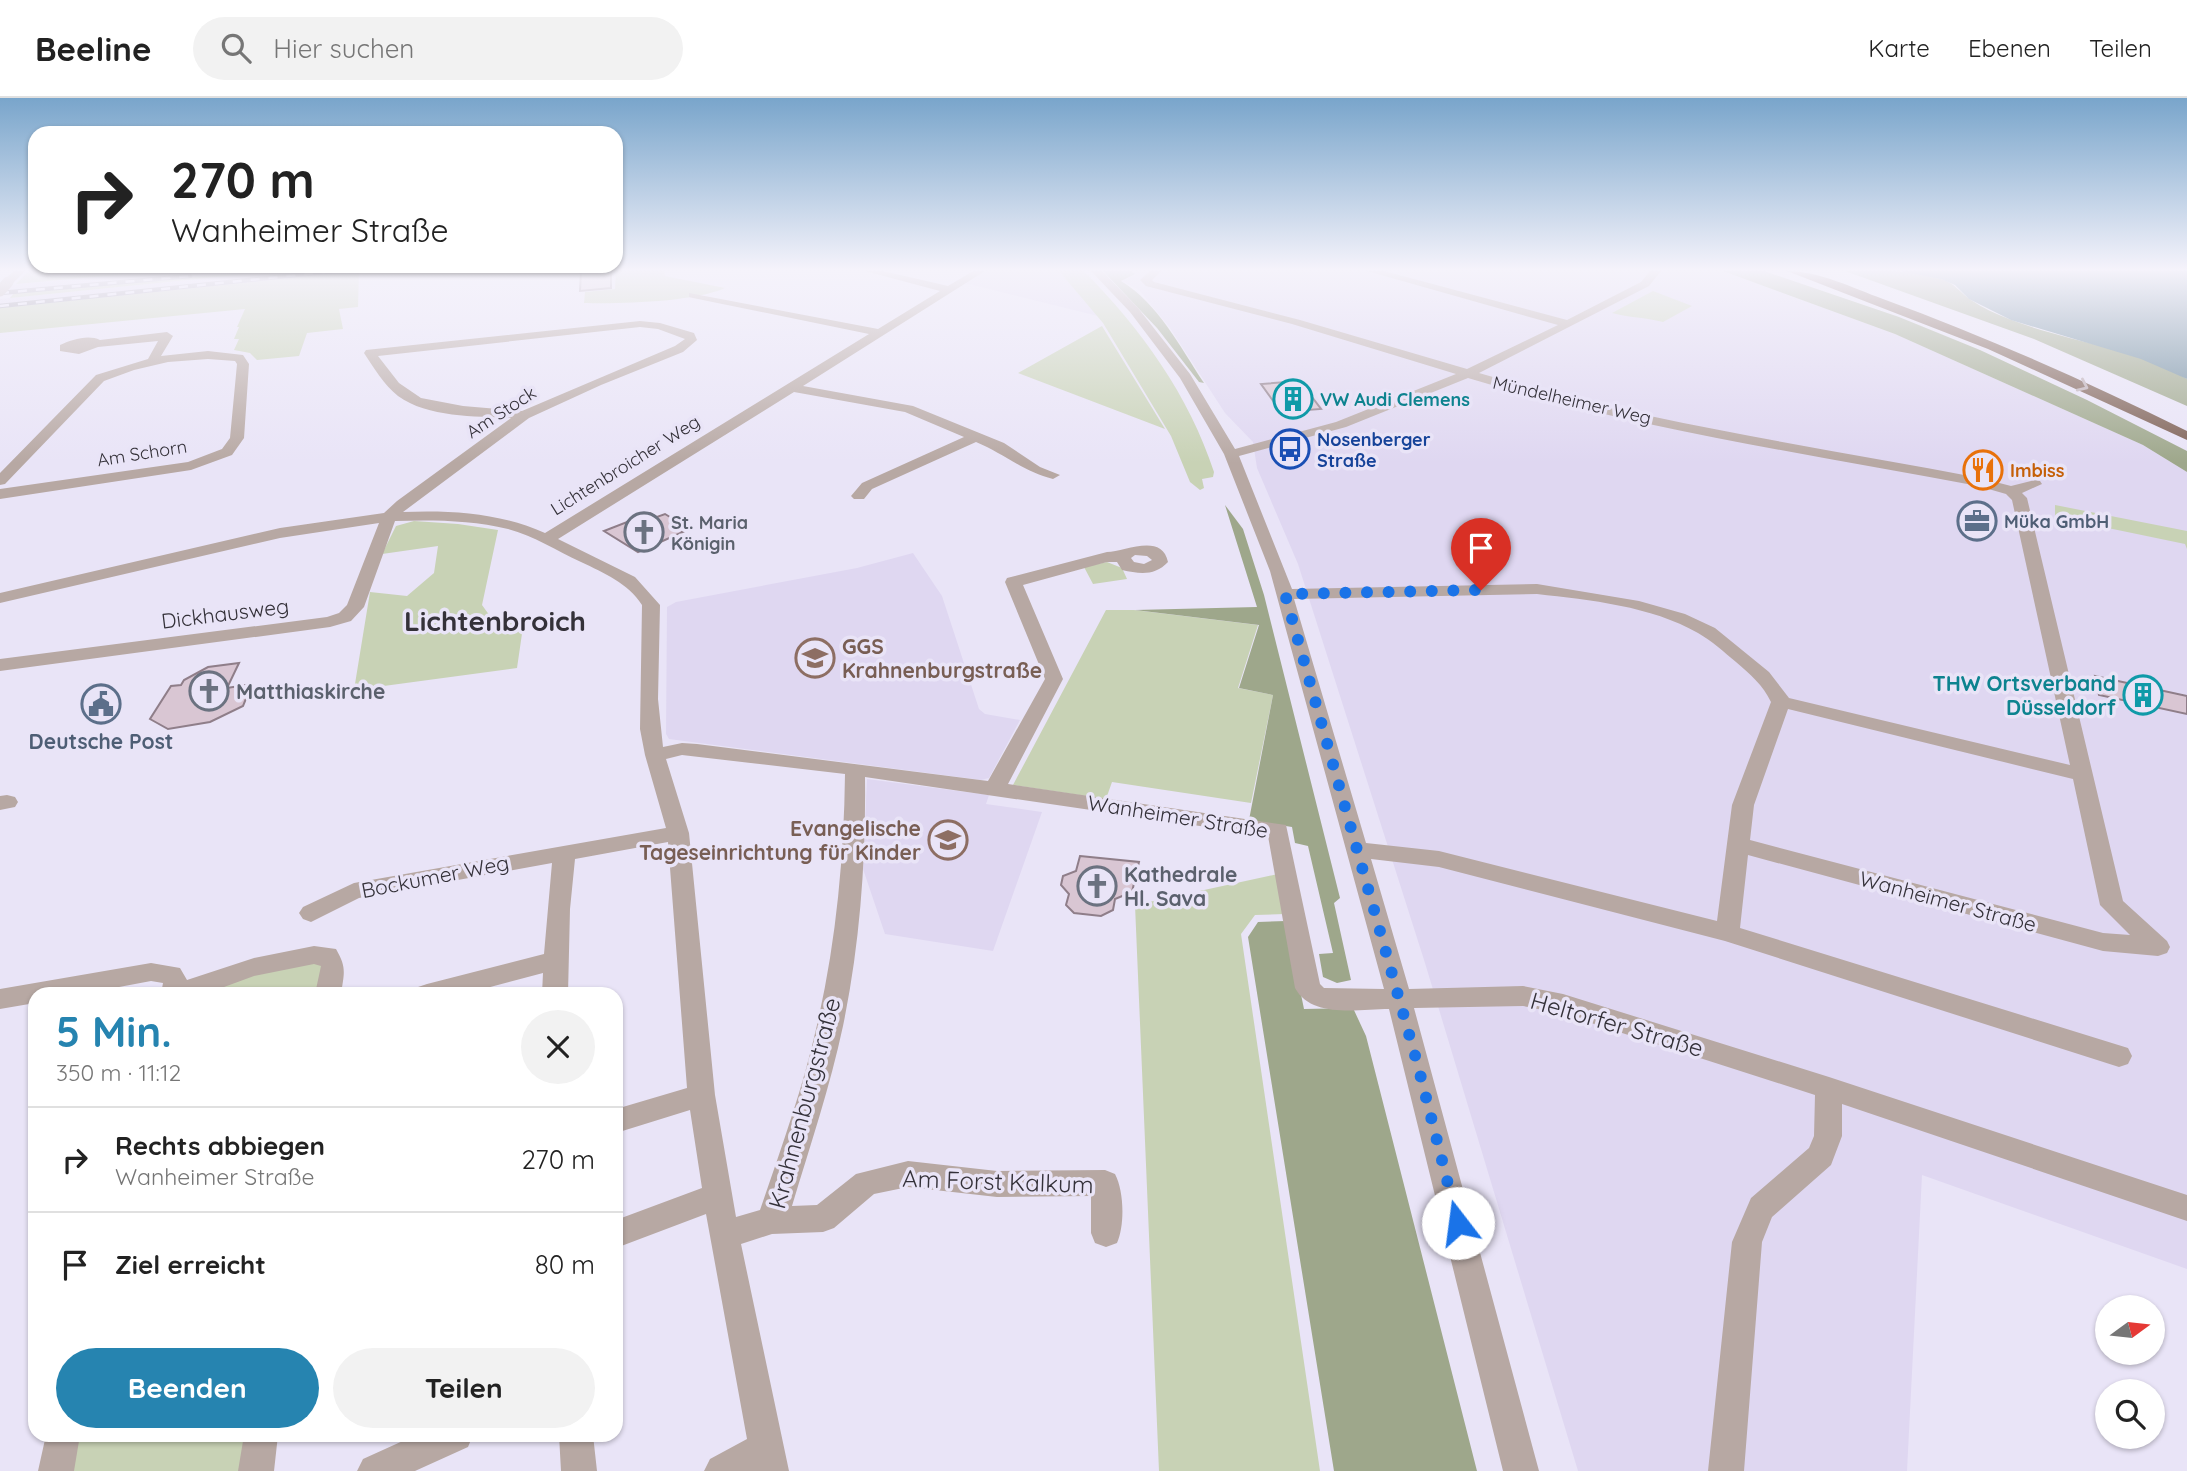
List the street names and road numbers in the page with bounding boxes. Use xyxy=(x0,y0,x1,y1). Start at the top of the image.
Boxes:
street label: Mündelheimer Weg xyxy=(1491,371,1653,429)
street label: Am Stock xyxy=(462,381,540,443)
street label: Lichtenbroicher Weg xyxy=(546,410,704,520)
street label: Am Schorn xyxy=(95,435,189,471)
street label: Dickhausweg xyxy=(160,592,290,634)
street label: Wanheimer Straße xyxy=(1086,789,1270,843)
street label: Bockumer Weg xyxy=(359,849,511,903)
street label: Wanheimer Straße xyxy=(1857,865,2039,937)
street label: Heltorfer Straße xyxy=(1527,985,1707,1063)
street label: Krahnenburgstraße xyxy=(761,994,847,1212)
street label: Am Forst Kalkum xyxy=(902,1163,1094,1199)

